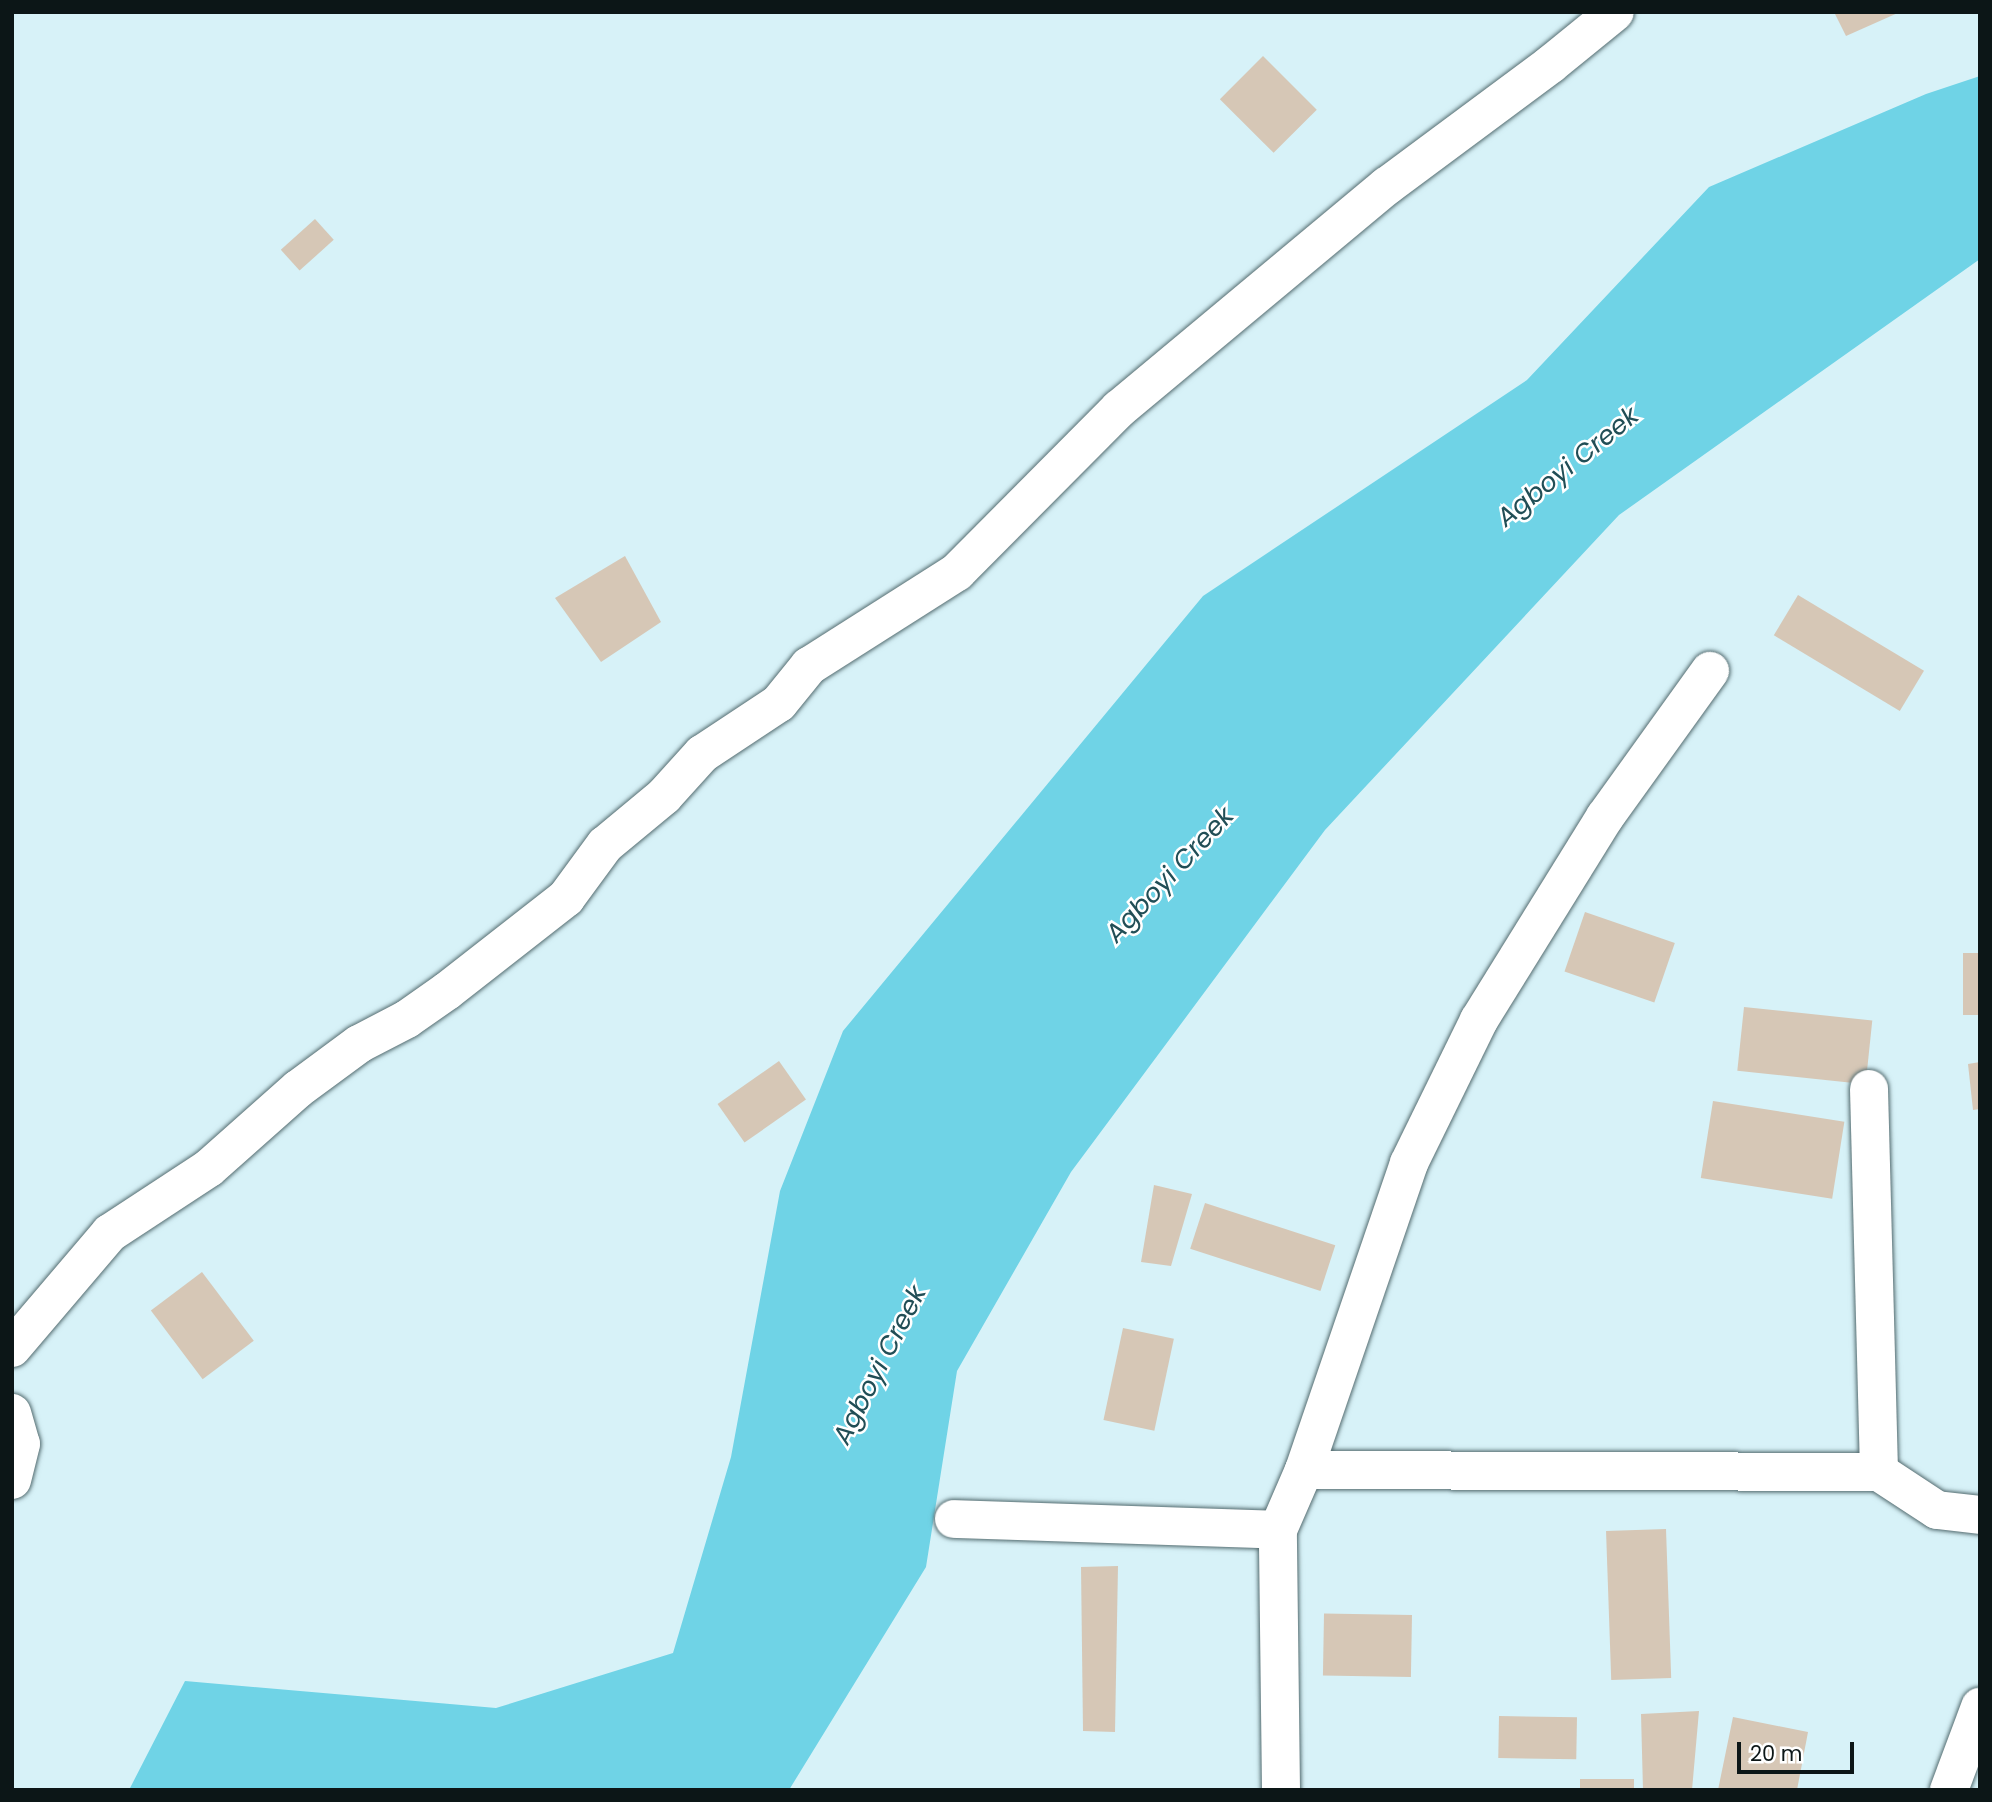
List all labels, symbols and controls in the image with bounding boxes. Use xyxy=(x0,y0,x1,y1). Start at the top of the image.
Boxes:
water label: Agboyi Creek xyxy=(1491,400,1645,534)
water label: Agboyi Creek xyxy=(1099,801,1241,949)
water label: Agboyi Creek xyxy=(827,1281,933,1449)
scale bar xyxy=(1740,1728,1857,1772)
text: 20 m xyxy=(1750,1739,1803,1768)

